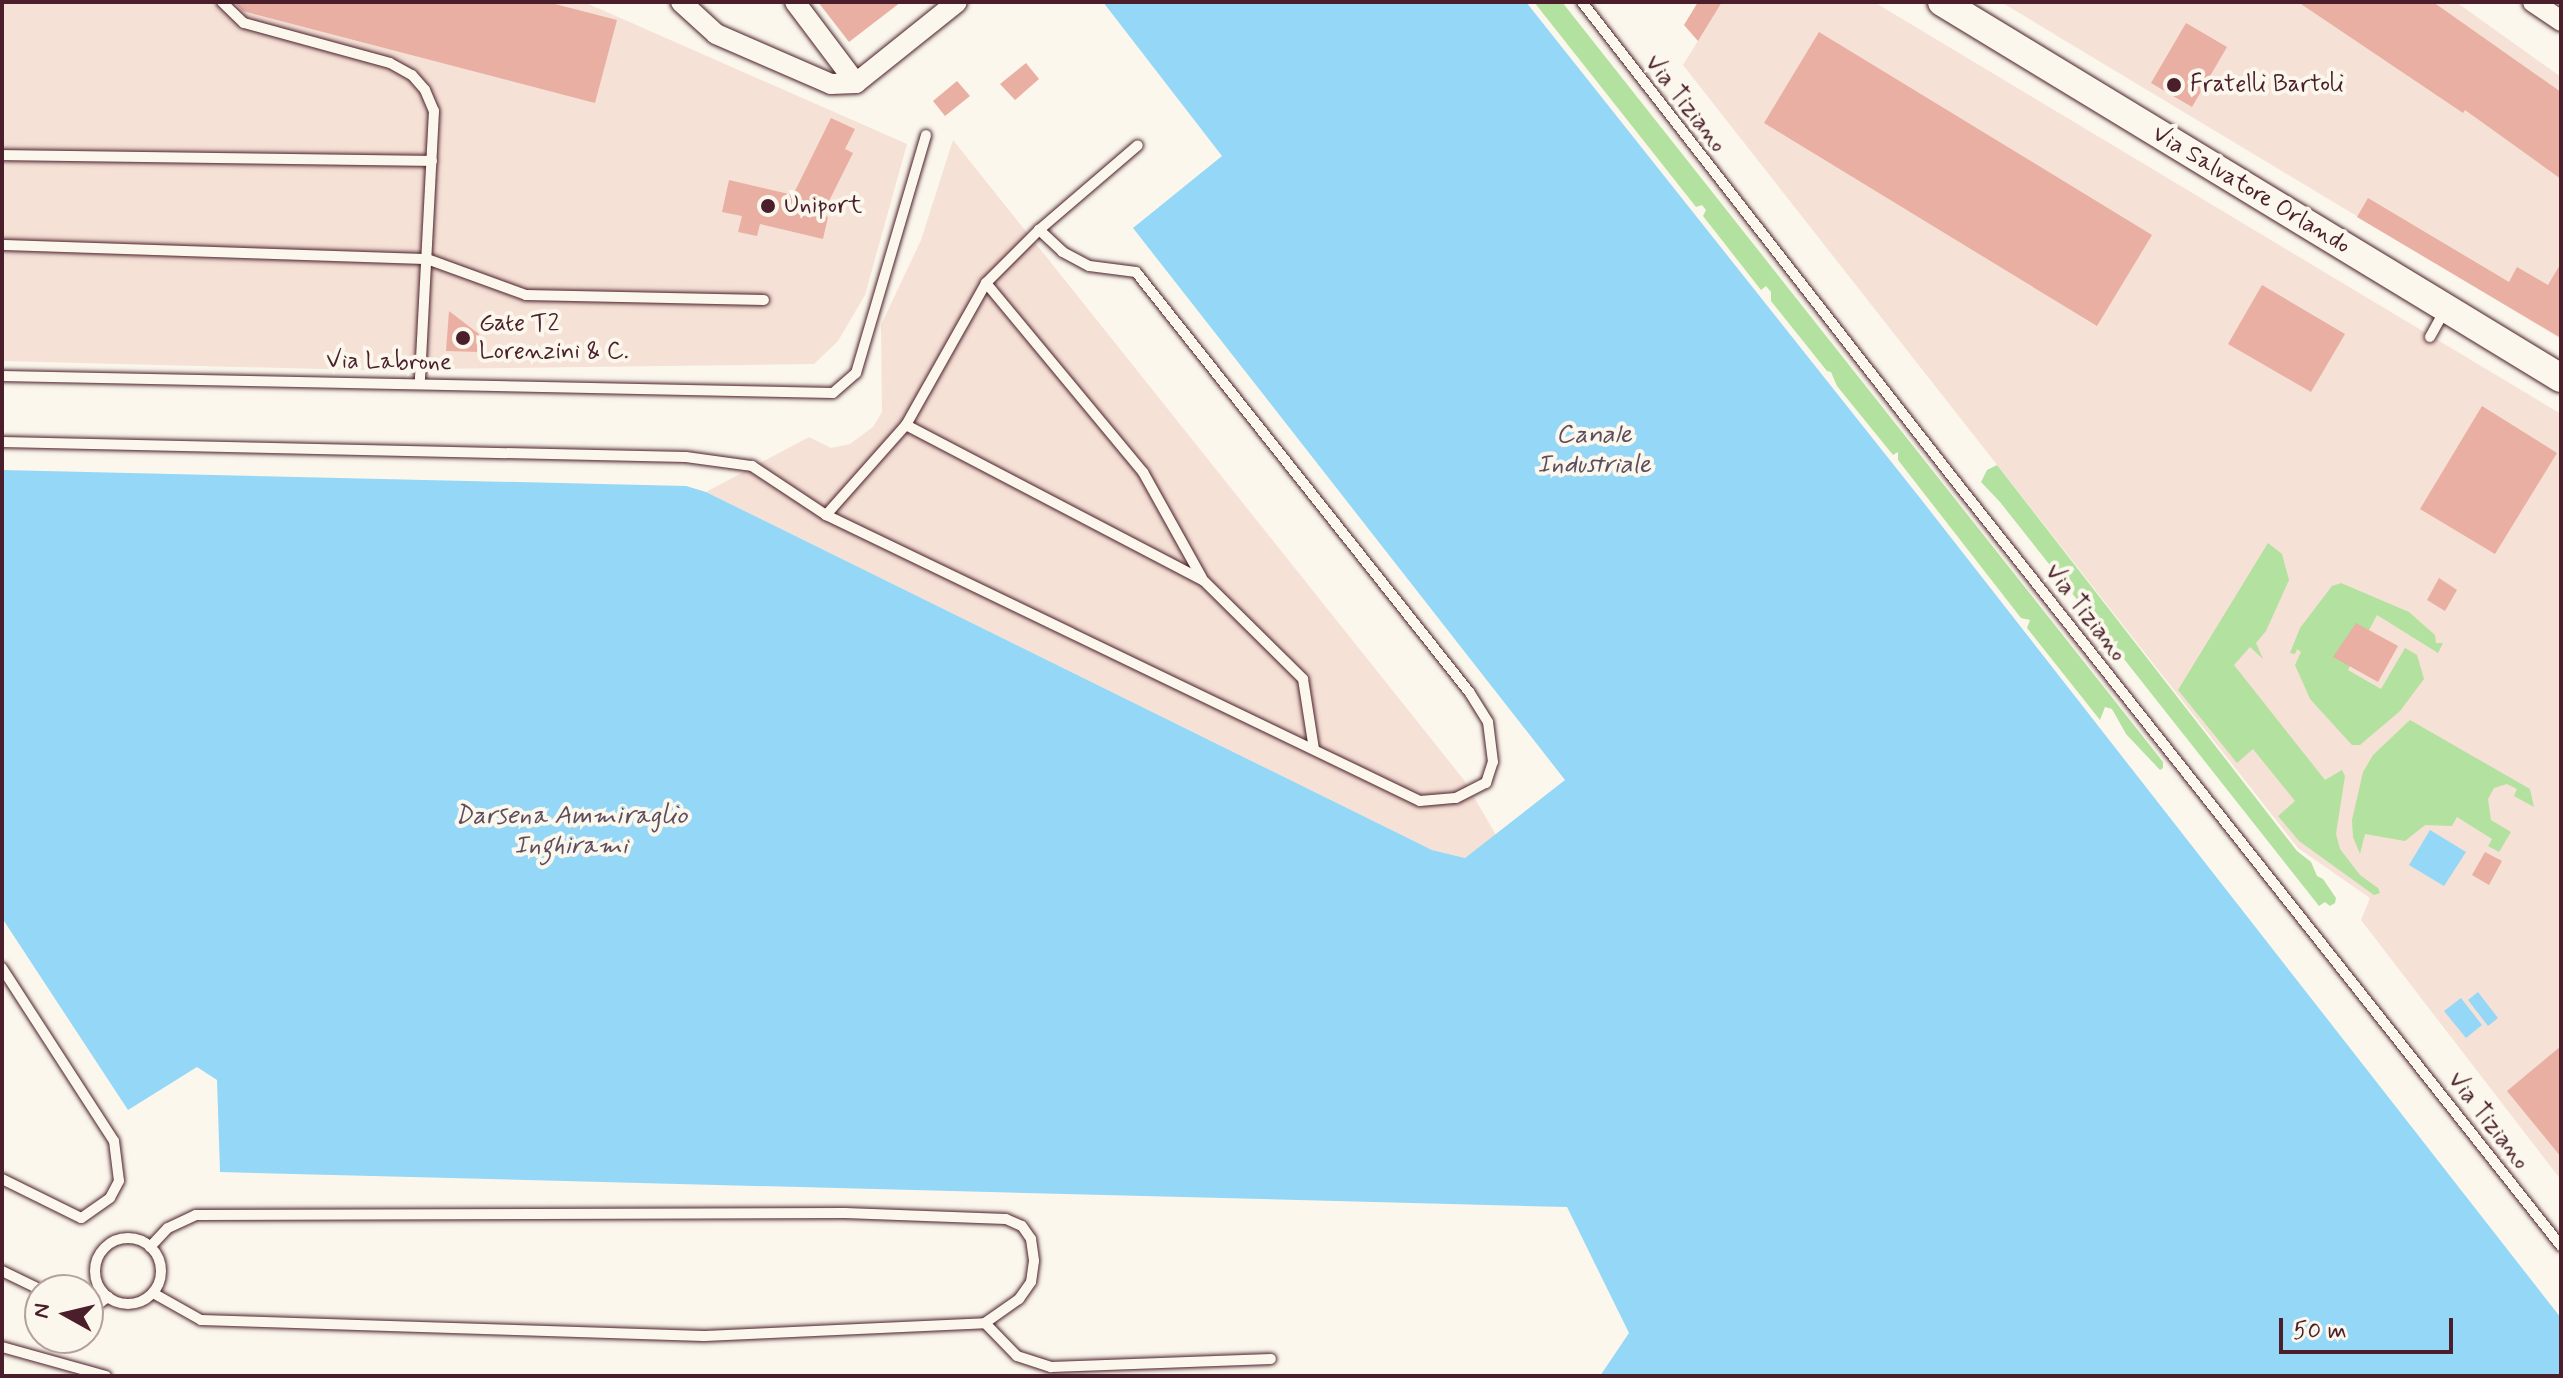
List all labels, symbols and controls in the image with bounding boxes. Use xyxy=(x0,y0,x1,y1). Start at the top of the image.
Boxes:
street label: Via Tiziano xyxy=(1638,49,1732,159)
place label: Fratelli Bartoli xyxy=(2190,71,2344,99)
marker: Fratelli Bartoli xyxy=(2165,76,2183,94)
street label: Via Salvatore Orlando xyxy=(2148,120,2354,260)
place label: Uniport xyxy=(784,192,862,220)
marker: Uniport xyxy=(759,197,777,215)
place label: Gate T2 Lorenzini & C. xyxy=(479,310,629,366)
marker: Gate T2 Lorenzini & C. xyxy=(454,329,472,347)
street label: Via Labrone xyxy=(327,347,451,377)
water label: Canale Industriale xyxy=(1537,420,1651,482)
street label: Via Tiziano xyxy=(2038,558,2132,668)
water label: Darsena Ammiraglio Inghirami xyxy=(455,801,687,862)
street label: Via Tiziano xyxy=(2441,1066,2535,1176)
north arrow xyxy=(24,1274,104,1354)
text: N xyxy=(27,1302,57,1320)
scale bar xyxy=(2283,1302,2457,1352)
text: 50 m xyxy=(2293,1316,2347,1347)

